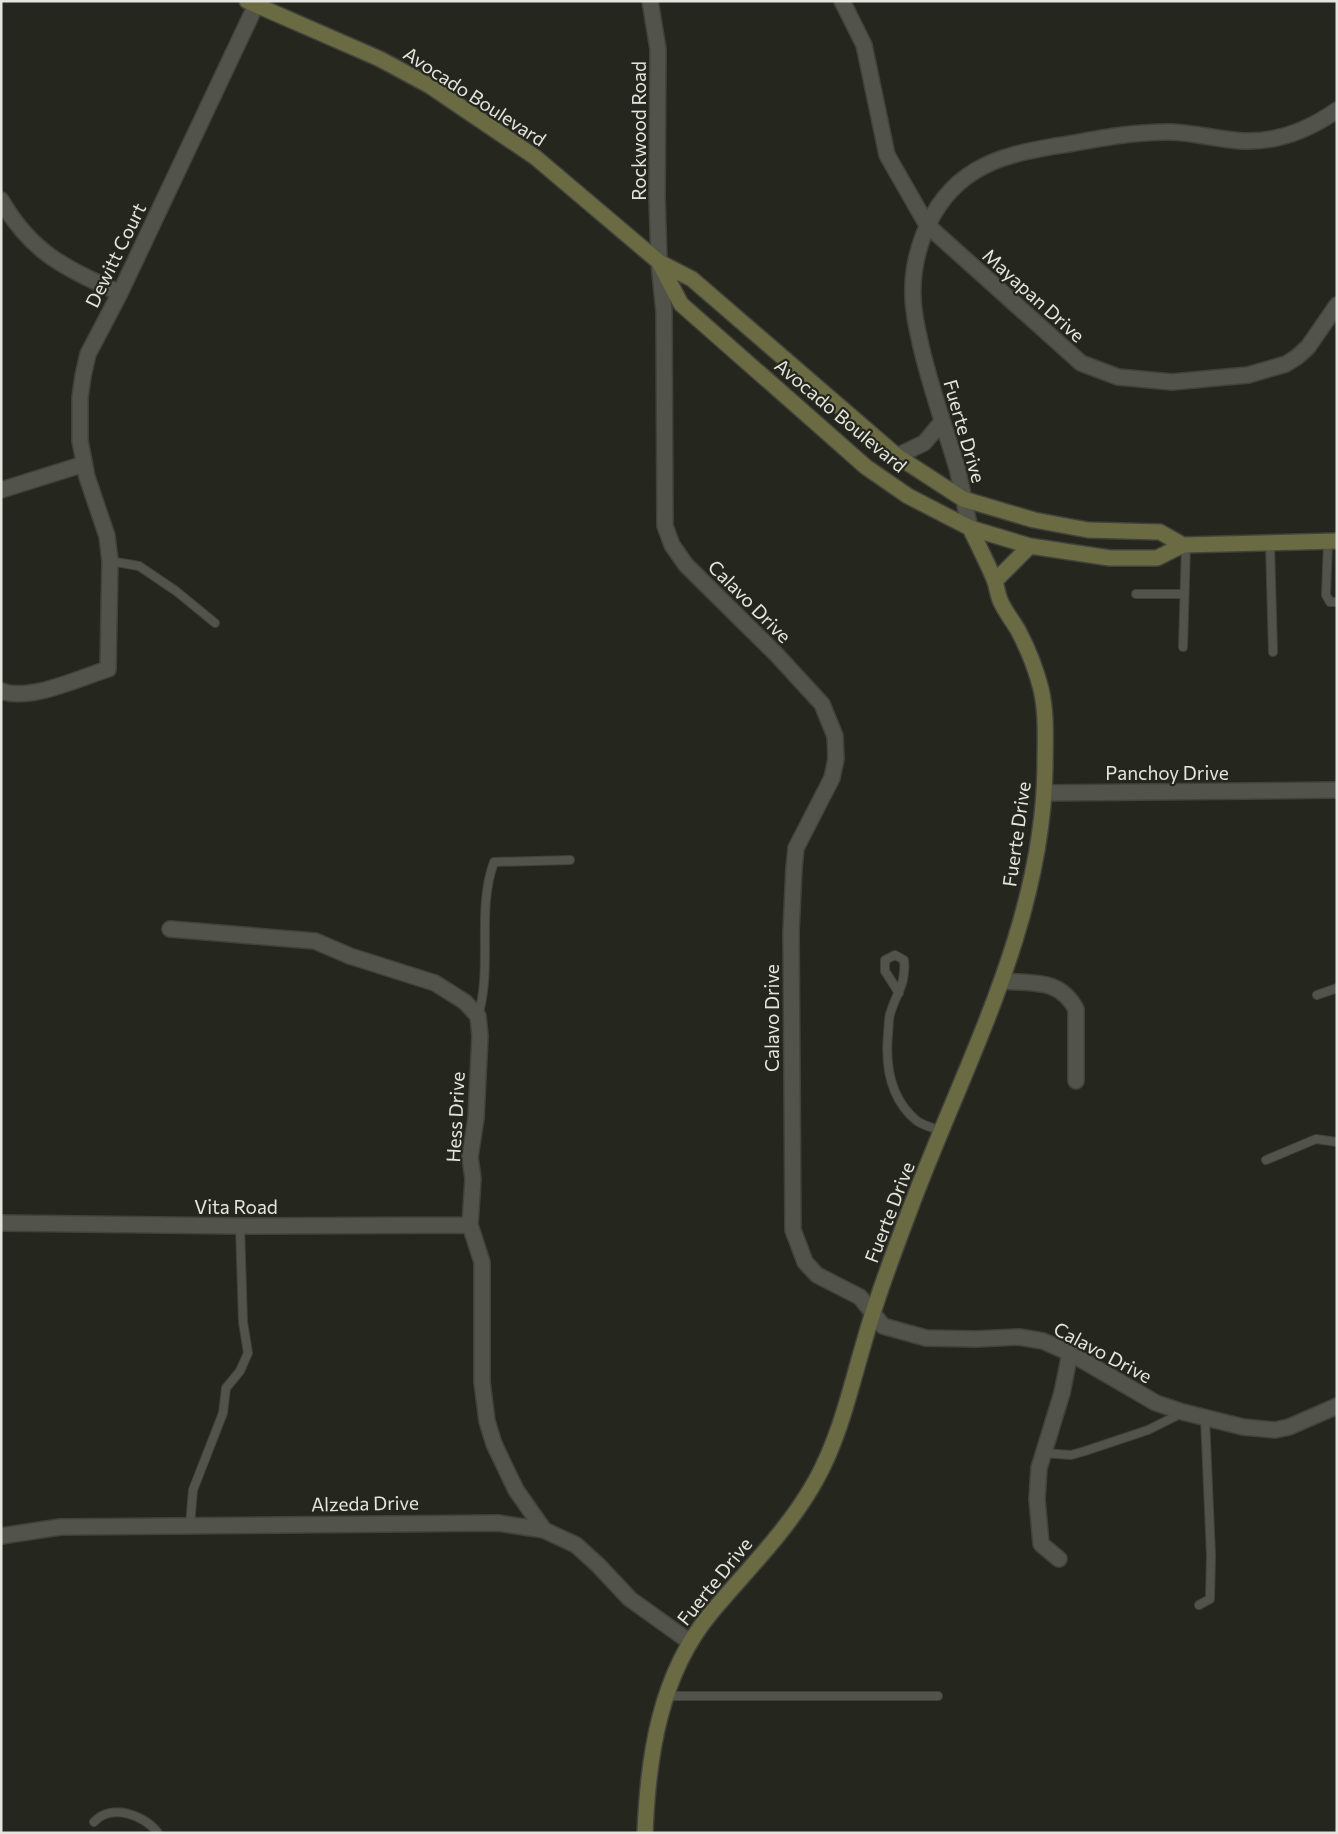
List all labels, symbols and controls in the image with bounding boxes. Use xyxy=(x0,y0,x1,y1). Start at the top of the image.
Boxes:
street label: Avocado Boulevard xyxy=(400,41,550,151)
street label: Rockwood Road xyxy=(627,61,650,201)
street label: Dewitt Court xyxy=(80,199,150,311)
street label: Mayapan Drive xyxy=(978,243,1090,347)
street label: Avocado Boulevard xyxy=(770,353,912,477)
street label: Fuerte Drive xyxy=(939,377,991,485)
street label: Calavo Drive xyxy=(704,555,796,647)
street label: Panchoy Drive xyxy=(1105,761,1229,784)
street label: Fuerte Drive xyxy=(997,780,1035,888)
street label: Calavo Drive xyxy=(760,964,783,1072)
street label: Hess Drive xyxy=(441,1071,469,1163)
street label: Fuerte Drive xyxy=(859,1158,919,1266)
street label: Vita Road xyxy=(194,1195,278,1218)
street label: Calavo Drive xyxy=(1050,1317,1156,1387)
street label: Alzeda Drive xyxy=(311,1491,419,1515)
street label: Fuerte Drive xyxy=(672,1533,756,1629)

